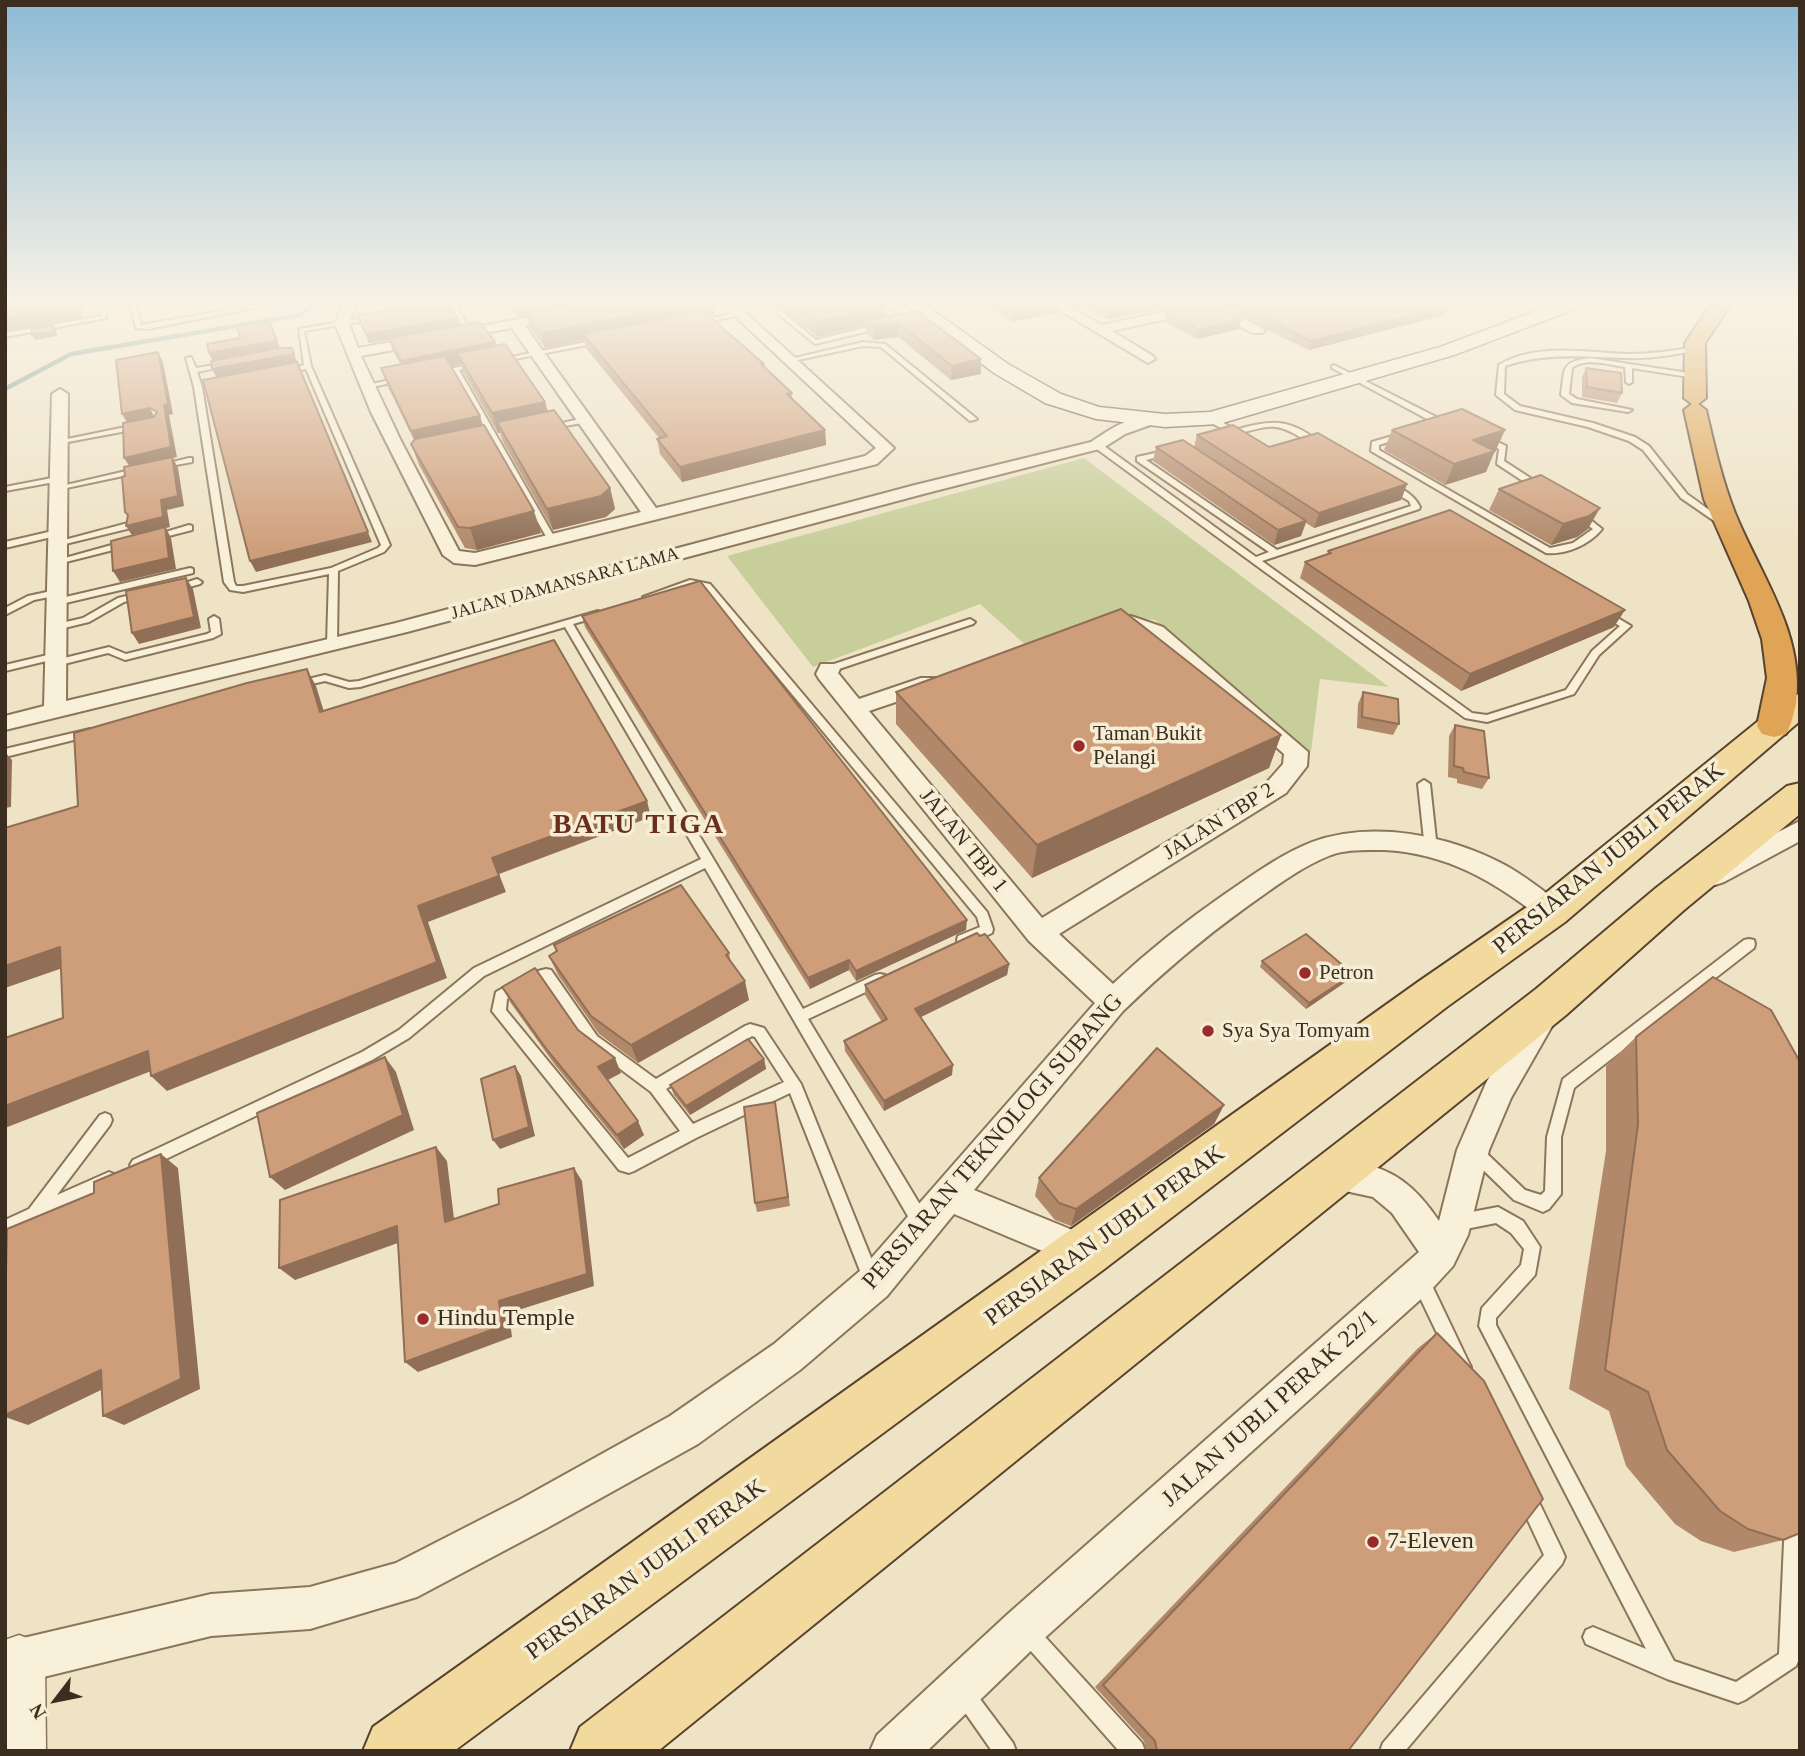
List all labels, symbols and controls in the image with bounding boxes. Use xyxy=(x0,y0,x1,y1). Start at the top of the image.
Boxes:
street label: JALAN DAMANSARA LAMA xyxy=(449,543,681,625)
place label: Taman Bukit Pelangi xyxy=(1093,721,1202,771)
marker: Taman Bukit Pelangi xyxy=(1071,738,1087,754)
street label: PERSIARAN JUBLI PERAK xyxy=(1487,757,1731,961)
street label: JALAN TBP 2 xyxy=(1159,778,1279,866)
street label: JALAN TBP 1 xyxy=(914,784,1012,898)
district label: BATU TIGA xyxy=(554,809,724,843)
place label: Petron xyxy=(1319,960,1374,986)
marker: Petron xyxy=(1297,965,1313,981)
street label: PERSIARAN TEKNOLOGI SUBANG xyxy=(857,988,1129,1296)
place label: Sya Sya Tomyam xyxy=(1222,1018,1370,1044)
marker: Sya Sya Tomyam xyxy=(1200,1023,1216,1039)
street label: PERSIARAN JUBLI PERAK xyxy=(979,1139,1231,1333)
street label: JALAN JUBLI PERAK 22/1 xyxy=(1156,1304,1384,1514)
place label: Hindu Temple xyxy=(437,1305,575,1333)
marker: Hindu Temple xyxy=(415,1311,431,1327)
street label: PERSIARAN JUBLI PERAK xyxy=(520,1473,772,1667)
place label: 7-Eleven xyxy=(1387,1528,1474,1556)
marker: 7-Eleven xyxy=(1365,1534,1381,1550)
north arrow xyxy=(21,1665,91,1735)
text: N xyxy=(25,1700,50,1723)

